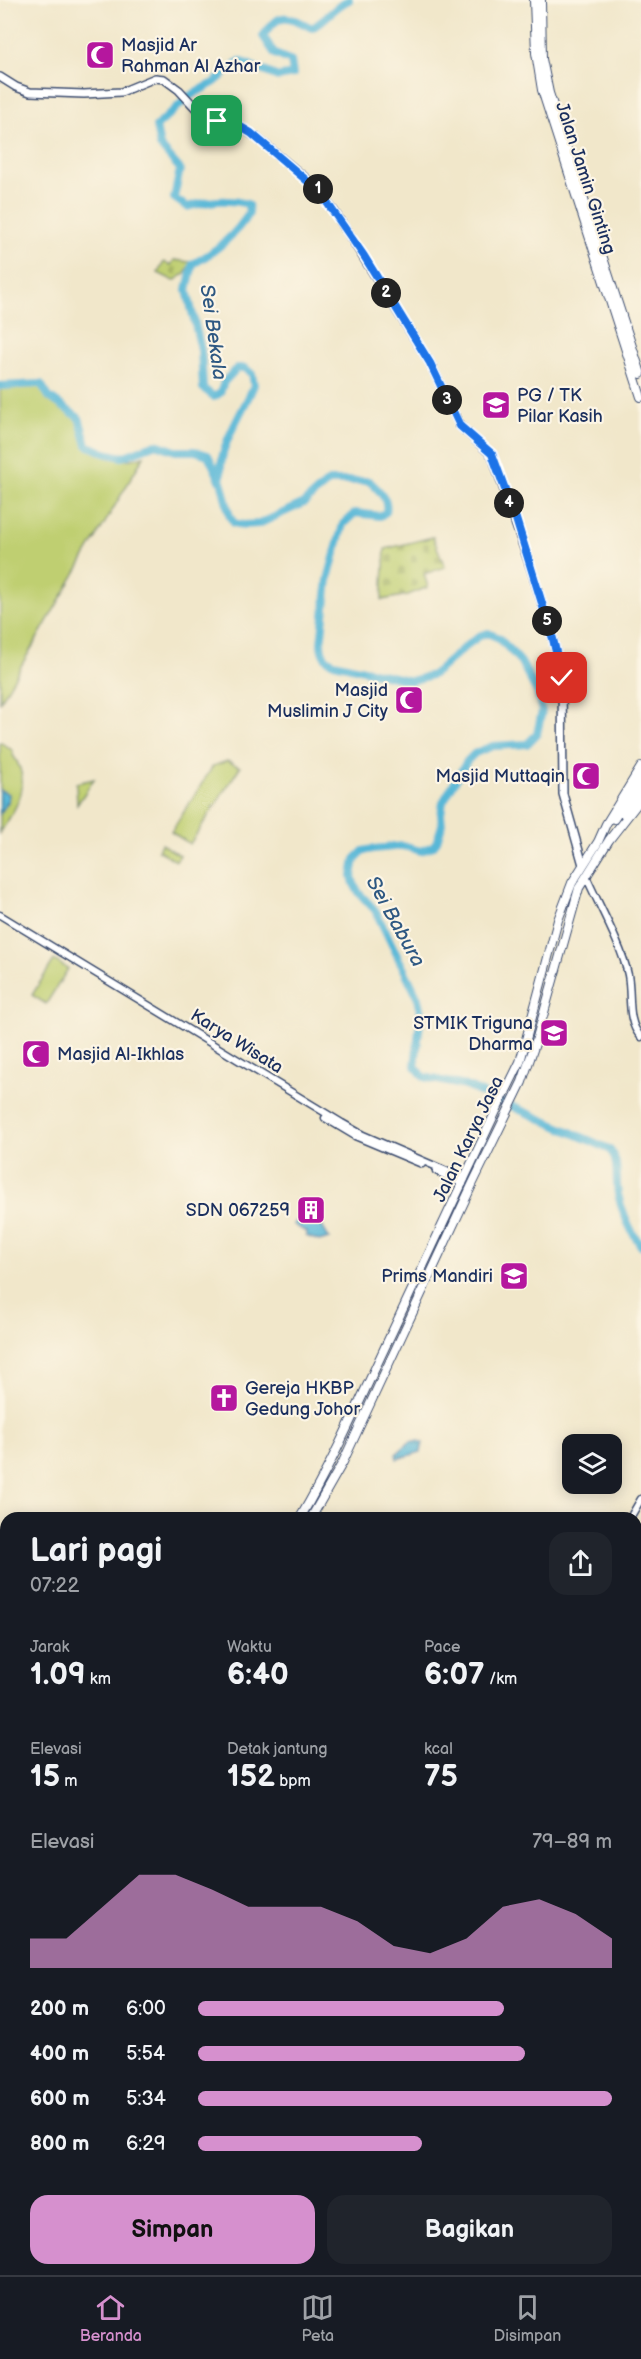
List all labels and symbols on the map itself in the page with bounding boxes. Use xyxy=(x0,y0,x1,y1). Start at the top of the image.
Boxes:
place label: Masjid Ar Rahman Al Azhar xyxy=(121,35,261,77)
mosque icon: Masjid Ar Rahman Al Azhar xyxy=(84,39,116,71)
pin xyxy=(191,95,242,146)
street label: Jalan Jamin Ginting xyxy=(551,99,620,257)
pin: 1 xyxy=(303,174,333,204)
pin: 2 xyxy=(371,278,401,308)
water label: Sei Bekala xyxy=(194,283,232,382)
pin: 3 xyxy=(432,385,462,415)
place label: PG / TK Pilar Kasih xyxy=(517,385,603,427)
school or university icon: PG / TK Pilar Kasih xyxy=(480,389,512,421)
pin: 4 xyxy=(494,488,524,518)
pin: 5 xyxy=(532,606,562,636)
pin xyxy=(536,652,587,703)
place label: Masjid Muslimin J City xyxy=(267,680,389,722)
mosque icon: Masjid Muslimin J City xyxy=(393,684,425,716)
mosque icon: Masjid Muttaqin xyxy=(570,760,602,792)
place label: Masjid Muttaqin xyxy=(436,766,565,787)
water label: Sei Babura xyxy=(360,872,430,971)
street label: Karya Wisata xyxy=(187,1005,287,1078)
place label: STMIK Triguna Dharma xyxy=(413,1013,533,1055)
school or university icon: STMIK Triguna Dharma xyxy=(538,1017,570,1049)
mosque icon: Masjid Al-Ikhlas xyxy=(20,1038,52,1070)
place label: Masjid Al-Ikhlas xyxy=(57,1044,184,1065)
street label: Jalan Karya Jasa xyxy=(429,1073,508,1206)
building icon: SDN 067259 xyxy=(295,1194,327,1226)
place label: SDN 067259 xyxy=(186,1200,290,1221)
school or university icon: Prims Mandiri xyxy=(498,1260,530,1292)
place label: Prims Mandiri xyxy=(381,1266,493,1287)
place label: Gereja HKBP Gedung Johor xyxy=(245,1378,360,1420)
church icon: Gereja HKBP Gedung Johor xyxy=(208,1382,240,1414)

